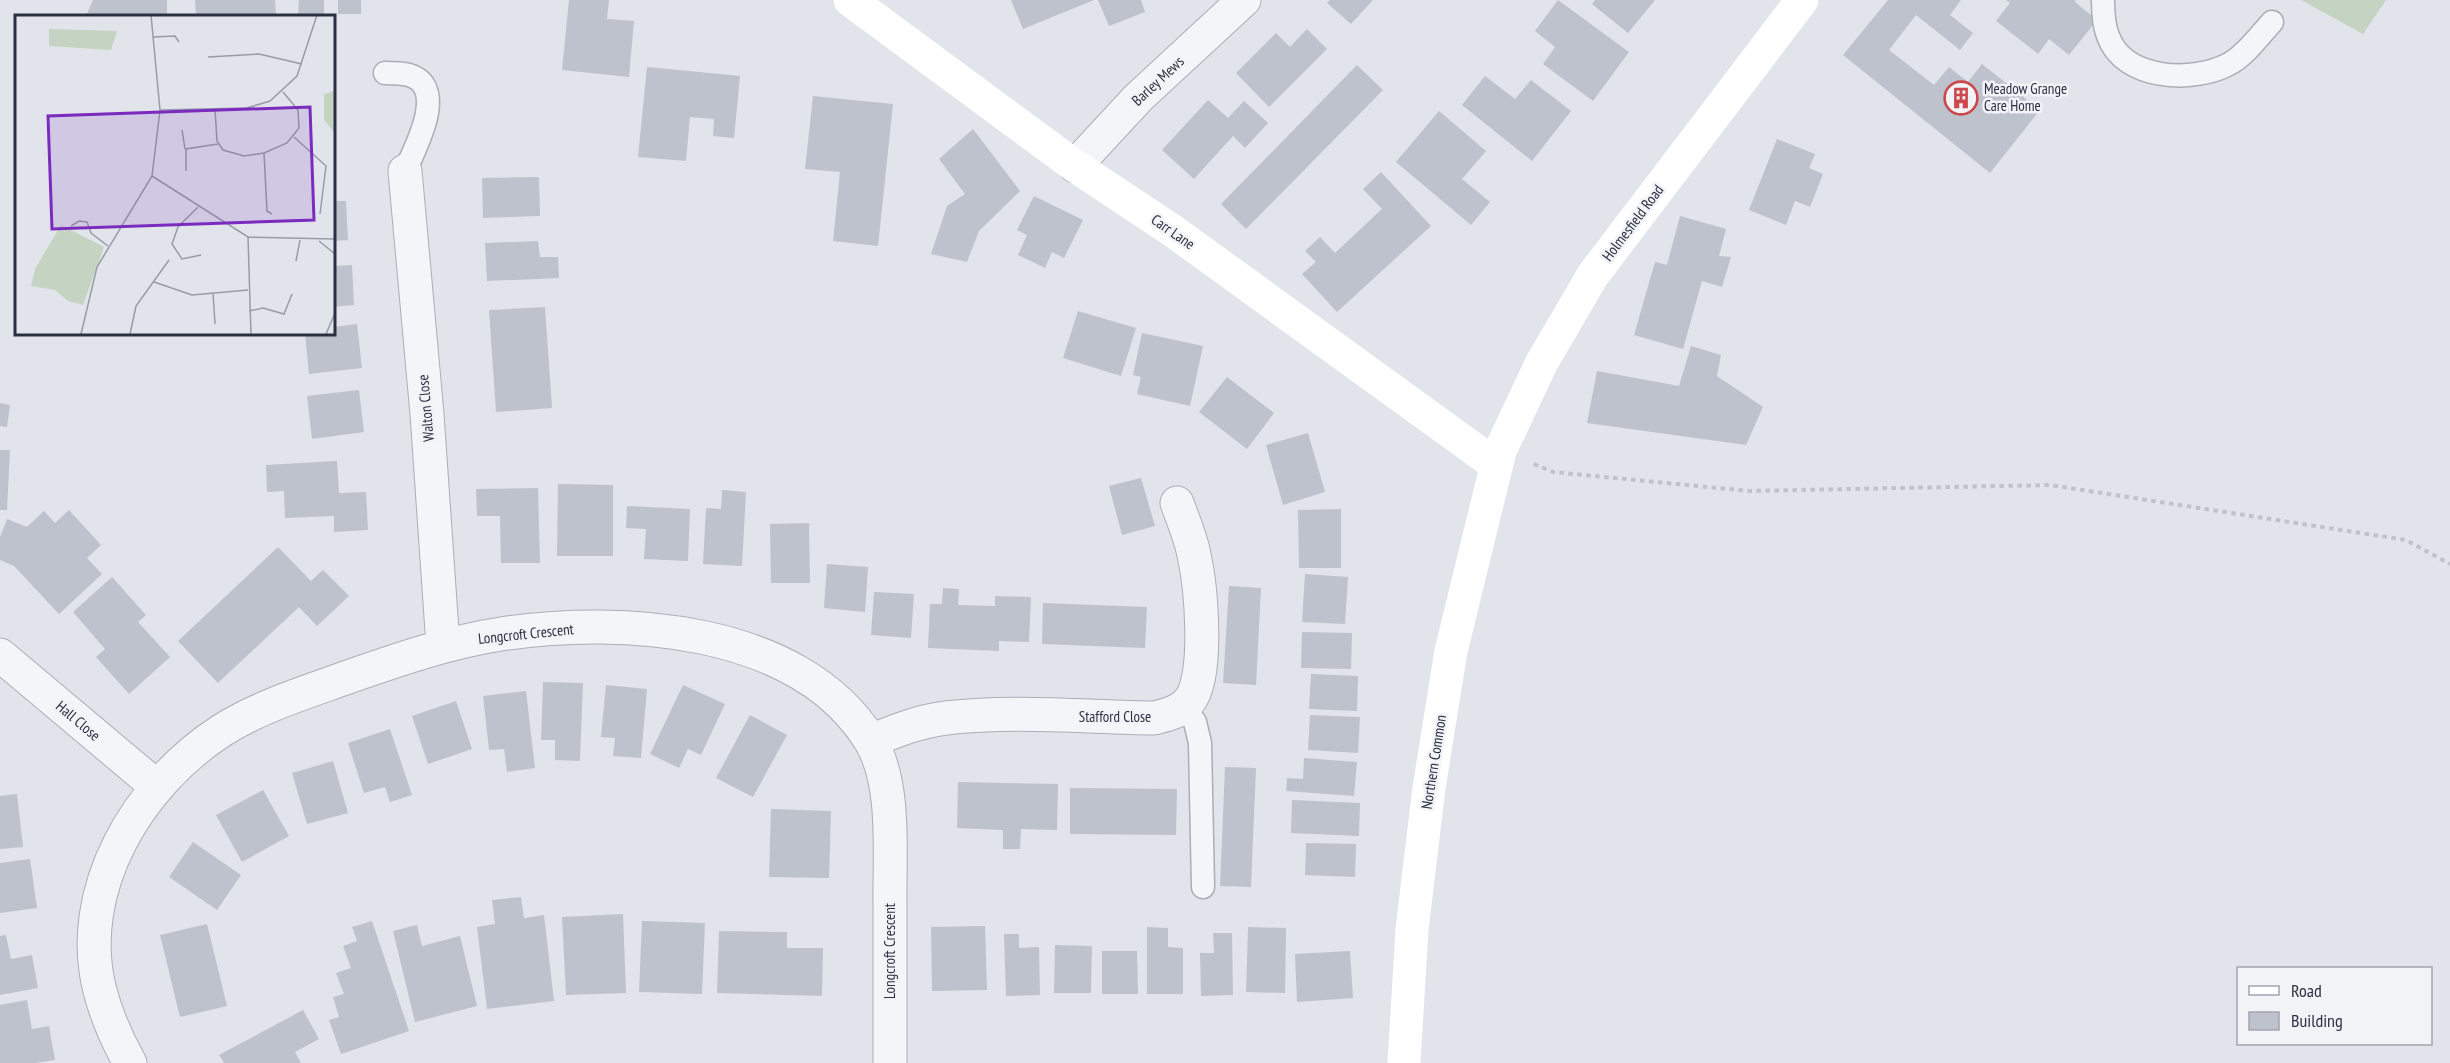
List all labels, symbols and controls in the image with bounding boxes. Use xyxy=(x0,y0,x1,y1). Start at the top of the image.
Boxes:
inset map xyxy=(15,15,334,334)
street label: Barley Mews xyxy=(1128,52,1188,110)
place label: Meadow Grange Care Home xyxy=(1984,79,2067,115)
building icon: Meadow Grange Care Home xyxy=(1943,80,1979,116)
street label: Holmesfield Road xyxy=(1598,181,1667,265)
street label: Carr Lane xyxy=(1148,210,1199,253)
street label: Walton Close xyxy=(413,374,438,442)
street label: Longcroft Crescent xyxy=(477,619,575,648)
street label: Hall Close xyxy=(52,697,104,745)
street label: Stafford Close xyxy=(1079,707,1151,726)
street label: Northern Common xyxy=(1417,713,1450,810)
street label: Longcroft Crescent xyxy=(880,903,899,999)
legend xyxy=(2237,967,2432,1045)
text: Road xyxy=(2291,979,2322,1002)
text: Building xyxy=(2291,1009,2343,1032)

